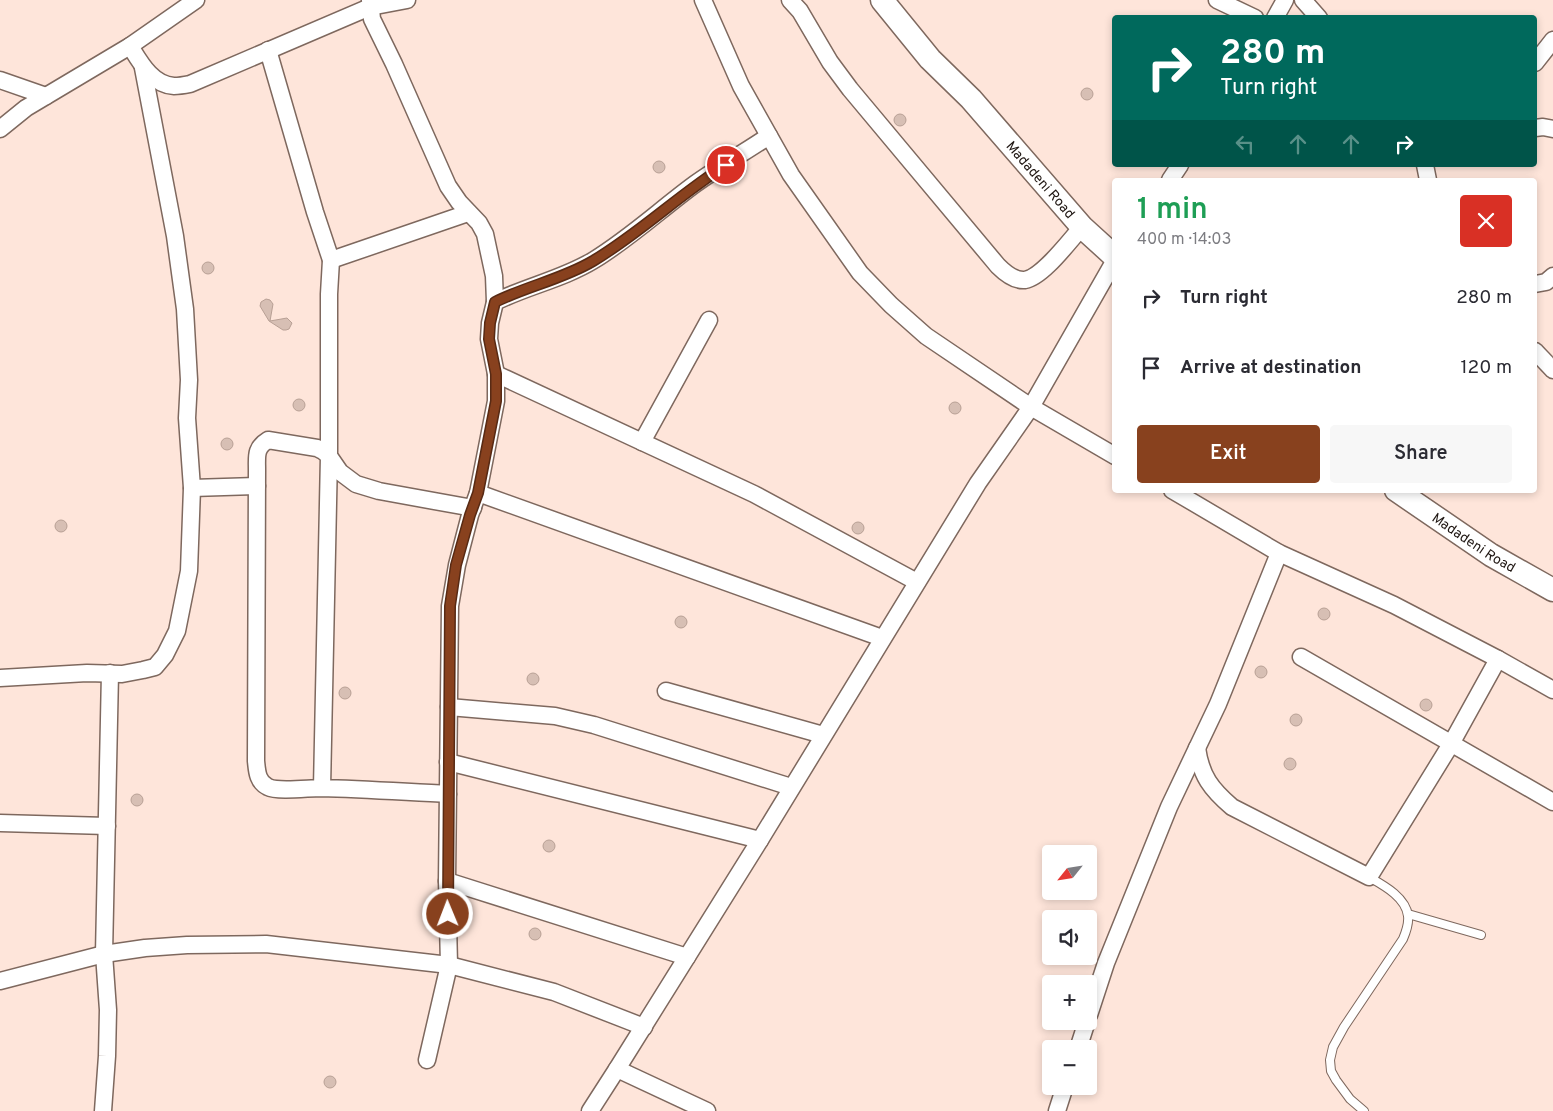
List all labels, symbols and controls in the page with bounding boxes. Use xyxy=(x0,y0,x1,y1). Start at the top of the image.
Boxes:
text: 280 m xyxy=(1220,32,1325,76)
icon: right xyxy=(1137,35,1202,100)
text: Turn right xyxy=(1220,75,1317,102)
icon: left xyxy=(1231,130,1259,158)
icon: ahead xyxy=(1284,130,1312,158)
icon: ahead xyxy=(1337,130,1365,158)
icon: right xyxy=(1390,130,1418,158)
street label: Madadeni Road xyxy=(1002,138,1078,223)
pin xyxy=(705,144,747,186)
icon: arrive xyxy=(712,151,740,179)
text: 1 min xyxy=(1137,192,1208,229)
button: close xyxy=(1460,195,1512,247)
text: 400 m · 14:03 xyxy=(1137,230,1231,250)
icon: right xyxy=(1137,284,1165,312)
text: Turn right xyxy=(1180,286,1268,310)
text: 280 m xyxy=(1456,286,1512,310)
icon: arrive xyxy=(1137,354,1165,382)
text: Arrive at destination xyxy=(1180,356,1361,380)
text: 120 m xyxy=(1461,356,1512,380)
button: Exit xyxy=(1137,425,1320,483)
button: Share xyxy=(1330,425,1512,483)
street label: Madadeni Road xyxy=(1428,510,1518,577)
north arrow xyxy=(1042,845,1098,900)
map controls xyxy=(1042,845,1097,1095)
position arrow xyxy=(421,887,473,939)
button: sound xyxy=(1042,910,1097,965)
button: + xyxy=(1042,975,1097,1030)
button: − xyxy=(1042,1040,1097,1095)

